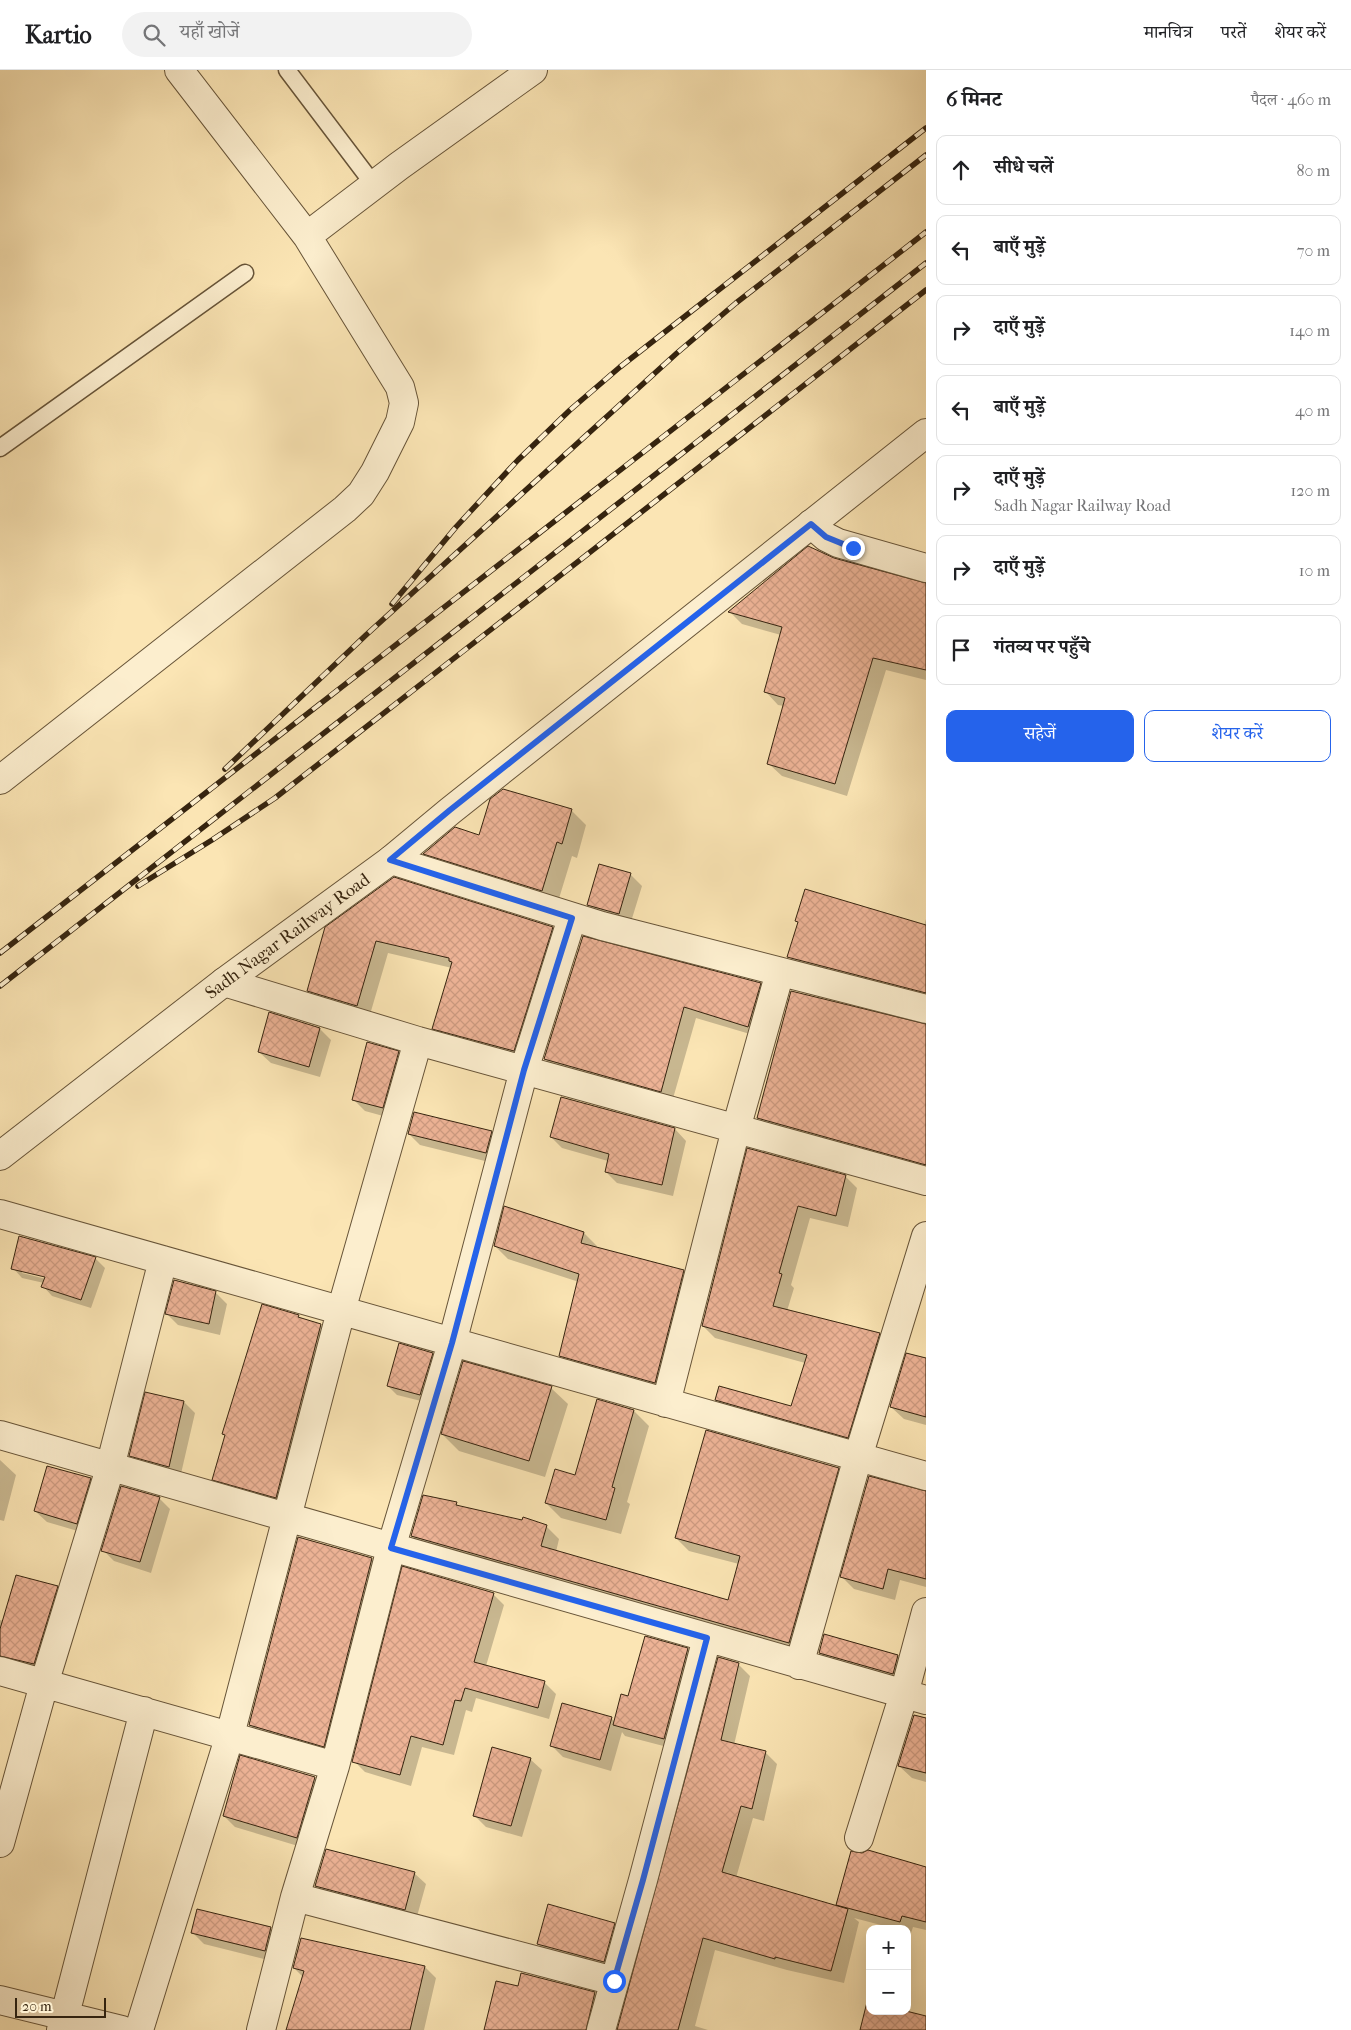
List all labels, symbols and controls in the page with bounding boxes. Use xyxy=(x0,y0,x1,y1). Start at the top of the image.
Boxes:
search box xyxy=(122,12,472,57)
text: Kartio xyxy=(25,21,92,49)
icon: search xyxy=(140,21,168,49)
text: यहाँ खोजें xyxy=(180,21,240,43)
text: मानचित्र xyxy=(1144,22,1193,43)
text: परतें xyxy=(1221,22,1246,43)
text: शेयर करें xyxy=(1274,22,1326,43)
text: 6 मिनट xyxy=(946,87,1002,111)
text: पैदल · 460 m xyxy=(1251,90,1331,109)
icon: ahead xyxy=(947,156,975,184)
text: सीधे चलें xyxy=(994,156,1053,178)
text: 80 m xyxy=(1296,161,1330,180)
icon: left xyxy=(947,236,975,264)
text: बाएँ मुड़ें xyxy=(994,236,1045,258)
text: 70 m xyxy=(1297,241,1330,260)
icon: right xyxy=(947,316,975,344)
text: दाएँ मुड़ें xyxy=(994,316,1045,338)
text: 140 m xyxy=(1289,321,1330,340)
icon: left xyxy=(947,396,975,424)
text: बाएँ मुड़ें xyxy=(994,396,1045,418)
text: 40 m xyxy=(1295,401,1330,420)
text: दाएँ मुड़ें xyxy=(994,467,1045,489)
icon: right xyxy=(947,476,975,504)
text: 120 m xyxy=(1291,481,1330,500)
text: Sadh Nagar Railway Road xyxy=(994,496,1171,515)
route end xyxy=(842,537,865,560)
icon: right xyxy=(947,556,975,584)
text: दाएँ मुड़ें xyxy=(994,556,1045,578)
text: 10 m xyxy=(1299,561,1330,580)
icon: arrive xyxy=(947,636,975,664)
text: गंतव्य पर पहुँचे xyxy=(994,636,1090,658)
button: सहेजें xyxy=(946,710,1134,762)
button: शेयर करें xyxy=(1144,710,1331,762)
street label: Sadh Nagar Railway Road xyxy=(201,869,374,1004)
map controls xyxy=(866,1925,911,2015)
button: + xyxy=(866,1925,911,1970)
route start xyxy=(603,1970,626,1993)
button: − xyxy=(866,1970,911,2015)
scale bar xyxy=(15,1995,106,2018)
text: 20 m xyxy=(22,1998,52,2015)

